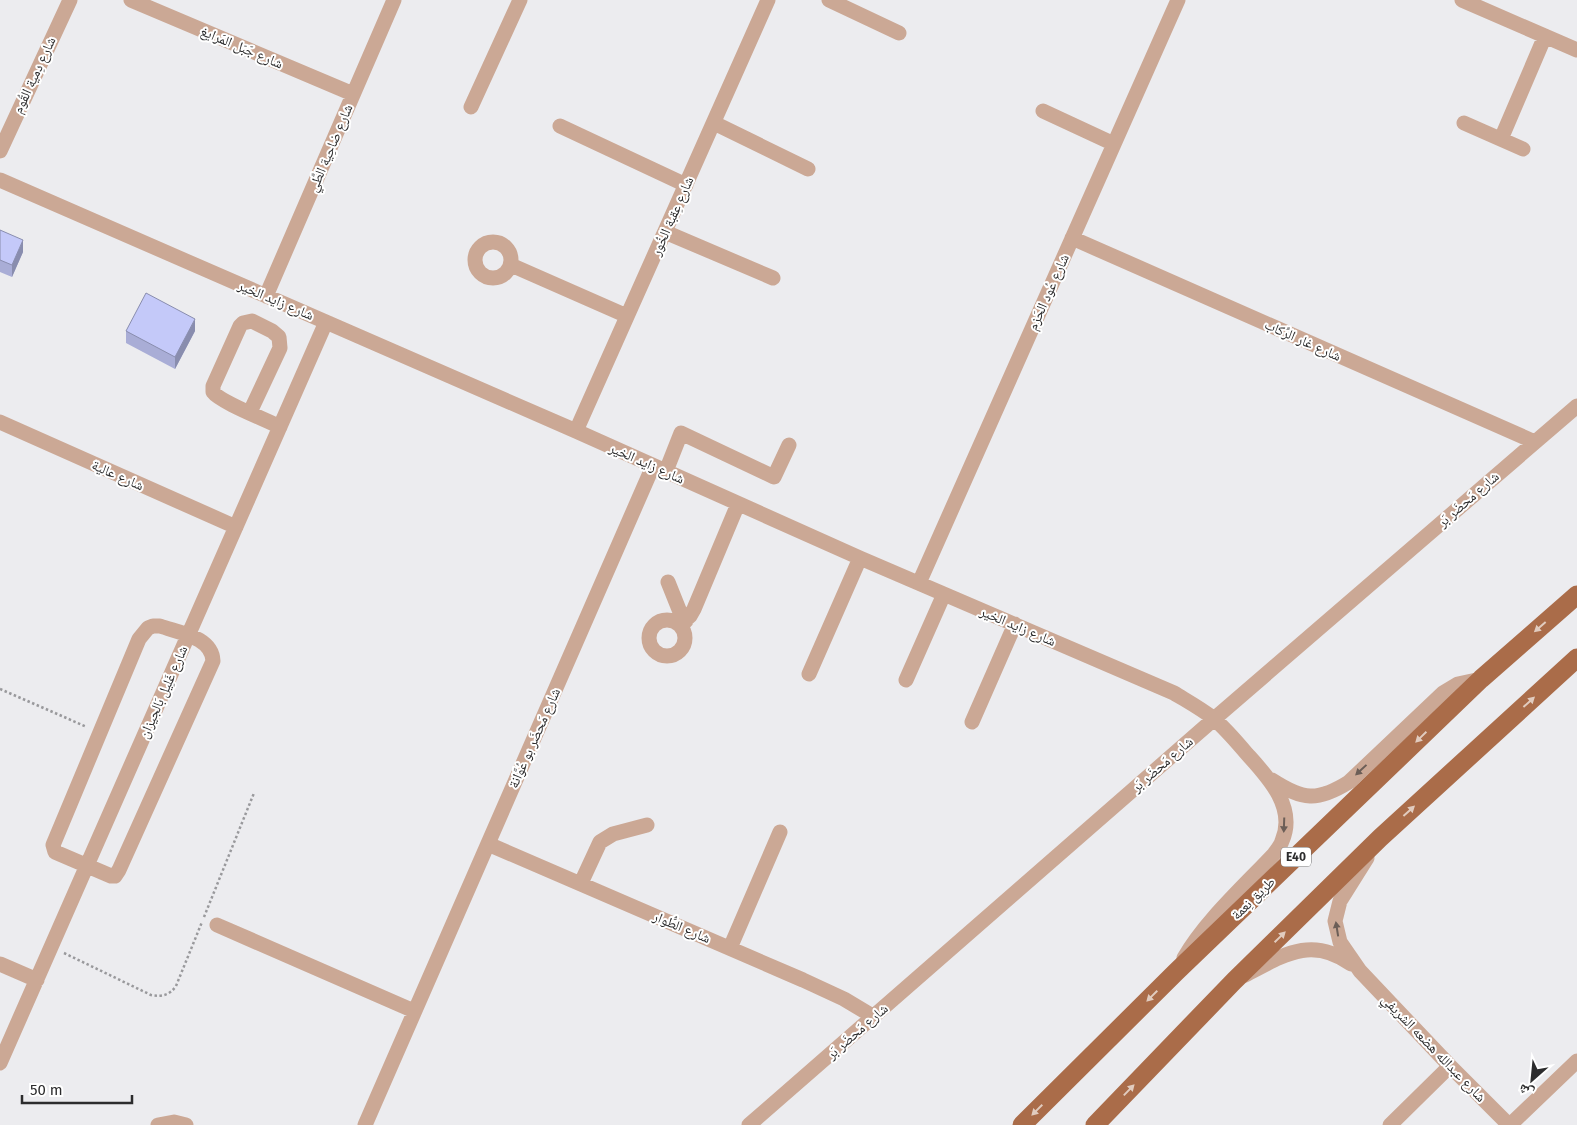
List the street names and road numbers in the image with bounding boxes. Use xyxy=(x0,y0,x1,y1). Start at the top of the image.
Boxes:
street label: شارع جَبَل المَرايغ xyxy=(198,22,286,73)
street label: شارع دِمية القُوم xyxy=(9,34,61,117)
street label: شارع ضاحِية الطَّي xyxy=(304,102,359,196)
street label: شارع عِقبة الخُور xyxy=(647,174,698,260)
street label: شارع عُود الحَزم xyxy=(1024,251,1074,333)
street label: شارع زايد الخير xyxy=(234,277,316,325)
street label: شارع غار الرِّكاب xyxy=(1261,316,1344,366)
street label: شارع زايد الخير xyxy=(605,439,687,489)
street label: شارع عالية xyxy=(89,456,147,495)
street label: شارع مَحضَر بَر xyxy=(1433,468,1503,532)
street label: شارع زايد الخير xyxy=(976,603,1058,651)
street label: شارع غَلِيل بَالجيزان xyxy=(135,643,192,742)
street label: شارع مَحضَر بو عُوَّانة xyxy=(505,686,565,791)
street label: شارع مَحضَر بَر xyxy=(1127,733,1197,797)
road number: E40 xyxy=(1281,848,1311,866)
street label: طريق نِعمة xyxy=(1228,873,1279,924)
street label: شارع الطُّوار xyxy=(649,907,713,948)
street label: شارع عبدالله هضعه الشريفي xyxy=(1376,991,1489,1107)
street label: شارع مَحضَر بَر xyxy=(822,1000,892,1064)

